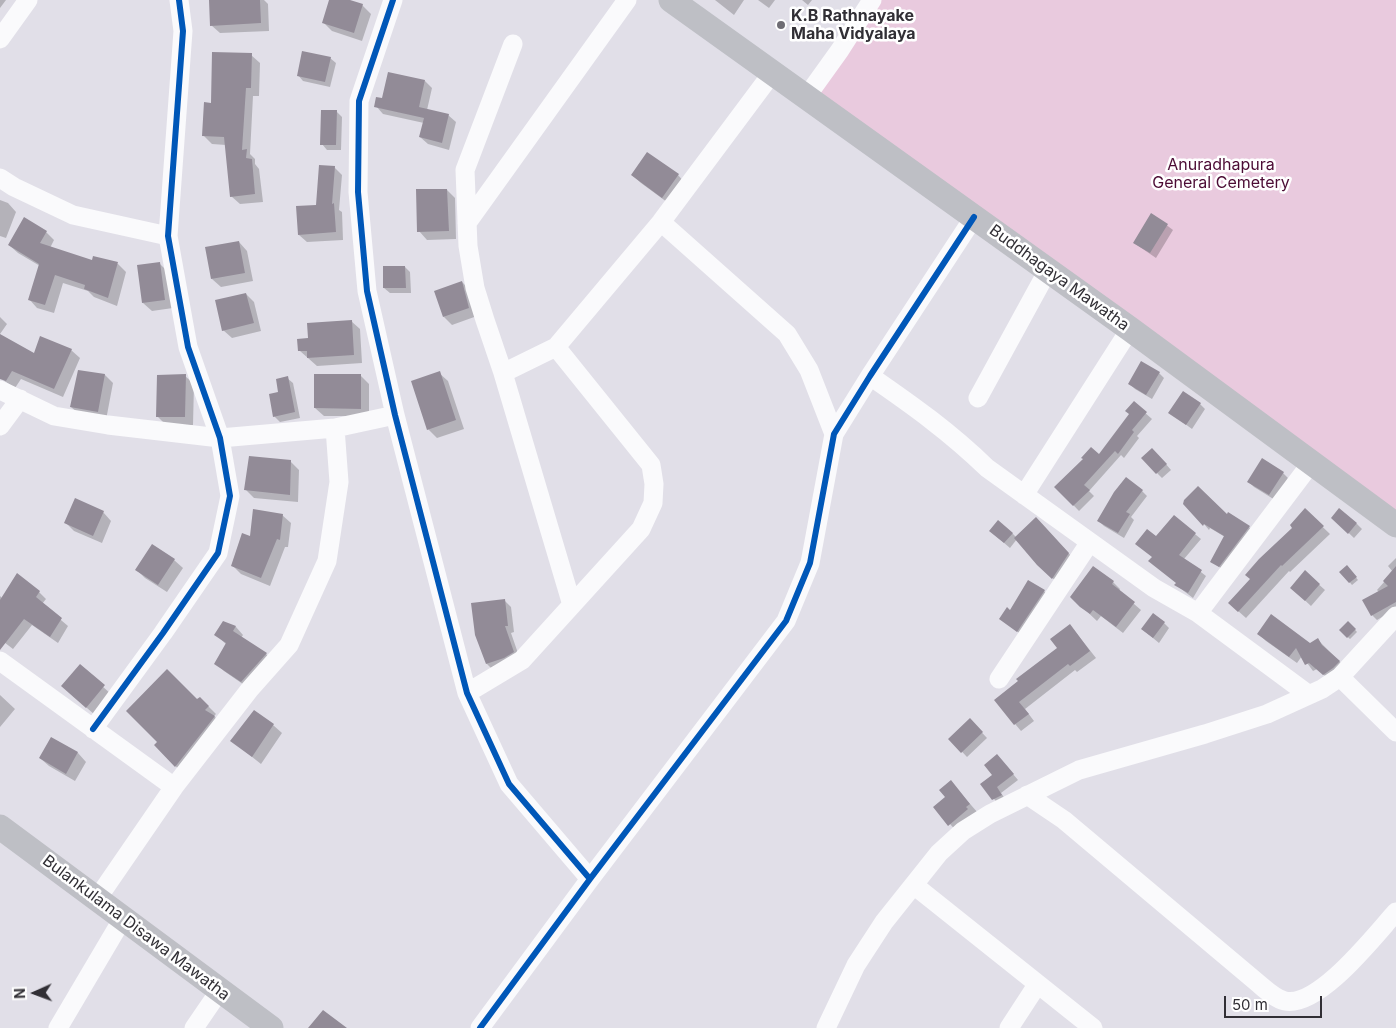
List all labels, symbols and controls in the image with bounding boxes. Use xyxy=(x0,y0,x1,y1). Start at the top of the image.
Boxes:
place label: K.B Rathnayake Maha Vidyalaya xyxy=(791,6,916,44)
marker: K.B Rathnayake Maha Vidyalaya xyxy=(775,19,787,31)
park label: Anuradhapura General Cemetery xyxy=(1152,155,1290,193)
street label: Buddhagaya Mawatha xyxy=(985,221,1133,335)
street label: Bulankulama Disawa Mawatha xyxy=(39,851,233,1005)
north arrow xyxy=(10,968,60,1018)
scale bar xyxy=(1226,986,1324,1018)
text: N xyxy=(11,988,28,999)
text: 50 m xyxy=(1232,995,1268,1014)

